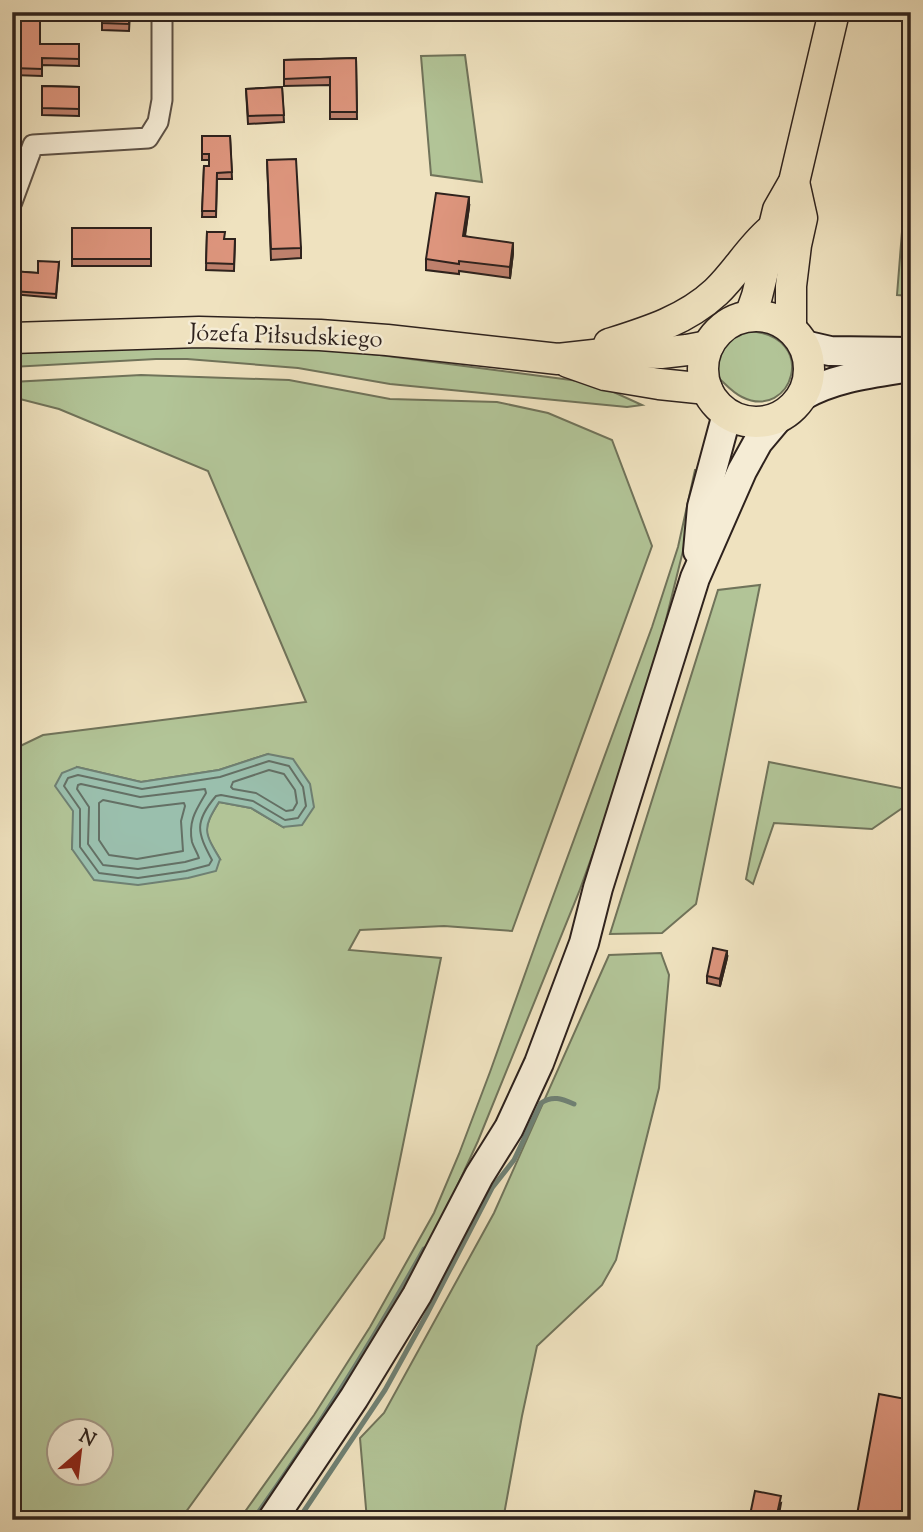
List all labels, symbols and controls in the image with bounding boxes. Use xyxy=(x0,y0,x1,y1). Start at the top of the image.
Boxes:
street label: Józefa Piłsudskiego xyxy=(187,317,383,357)
north arrow xyxy=(46,1416,116,1486)
text: N xyxy=(74,1424,100,1455)

